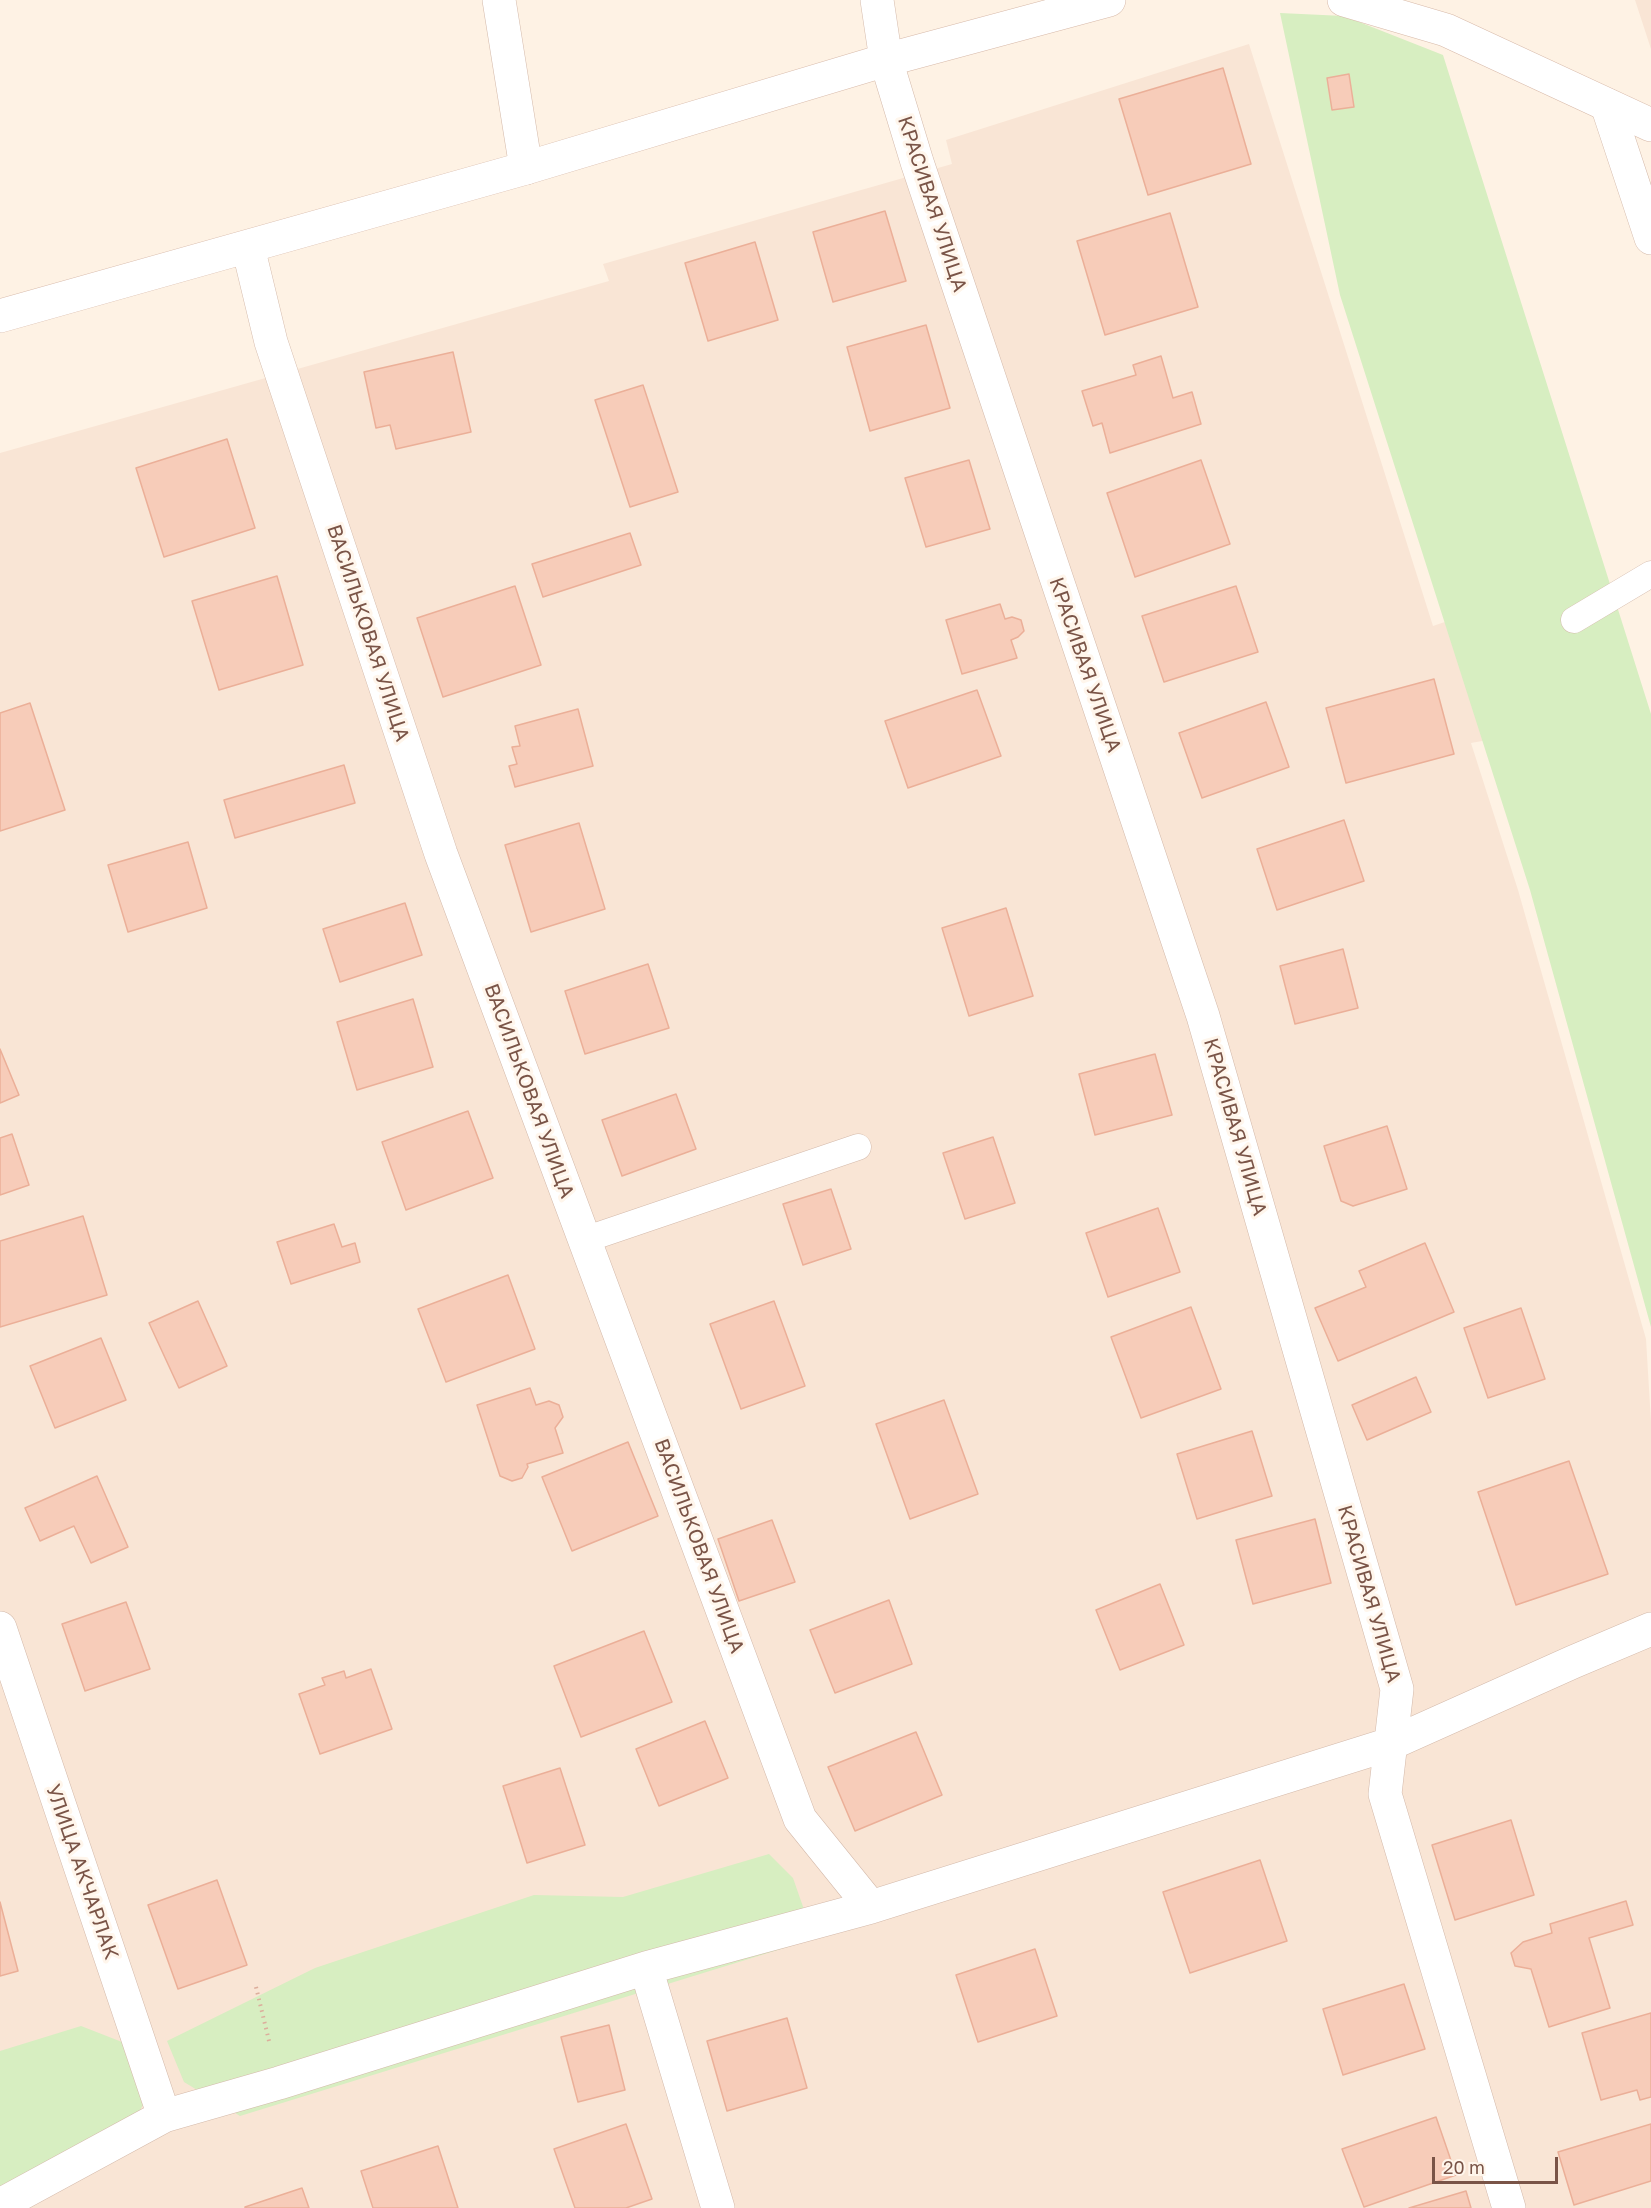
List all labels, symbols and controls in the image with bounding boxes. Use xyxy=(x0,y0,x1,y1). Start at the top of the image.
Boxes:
street label: КРАСИВАЯ УЛИЦА xyxy=(892,113,972,295)
street label: ВАСИЛЬКОВАЯ УЛИЦА xyxy=(322,521,414,745)
street label: КРАСИВАЯ УЛИЦА xyxy=(1044,574,1126,756)
street label: ВАСИЛЬКОВАЯ УЛИЦА xyxy=(479,980,579,1202)
street label: КРАСИВАЯ УЛИЦА xyxy=(1198,1036,1272,1218)
street label: ВАСИЛЬКОВАЯ УЛИЦА xyxy=(649,1435,749,1657)
street label: КРАСИВАЯ УЛИЦА xyxy=(1332,1503,1406,1685)
street label: УЛИЦА АКЧАРЛАК xyxy=(41,1781,123,1963)
scale bar xyxy=(1435,2145,1561,2183)
text: 20 m xyxy=(1443,2156,1485,2178)

